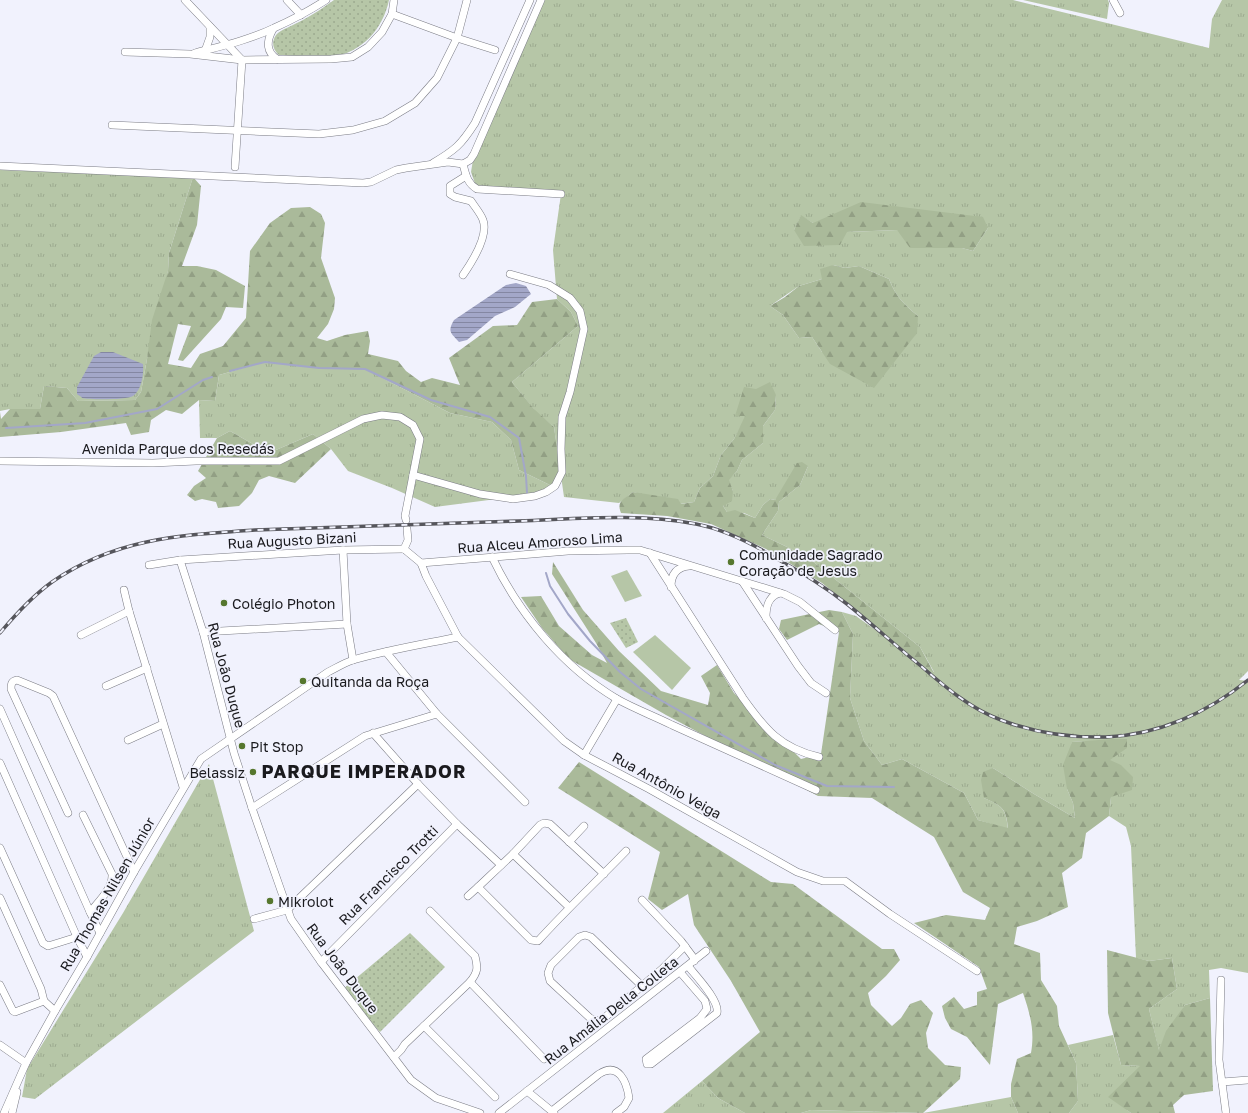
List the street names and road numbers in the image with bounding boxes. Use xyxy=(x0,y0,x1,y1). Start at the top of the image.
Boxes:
street label: Avenida Parque dos Resedás xyxy=(82,440,274,457)
street label: Rua Augusto Bizani xyxy=(227,528,357,552)
street label: Rua Alceu Amoroso Lima xyxy=(457,528,623,556)
street label: Rua João Duque xyxy=(205,620,249,730)
street label: Rua Antônio Veiga xyxy=(609,748,725,822)
street label: Rua Thomas Nilsen Júnior xyxy=(56,814,158,974)
street label: Rua Francisco Trotti xyxy=(335,822,441,928)
street label: Rua João Duque xyxy=(304,920,382,1016)
street label: Rua Amália Della Colleta xyxy=(541,952,681,1068)

